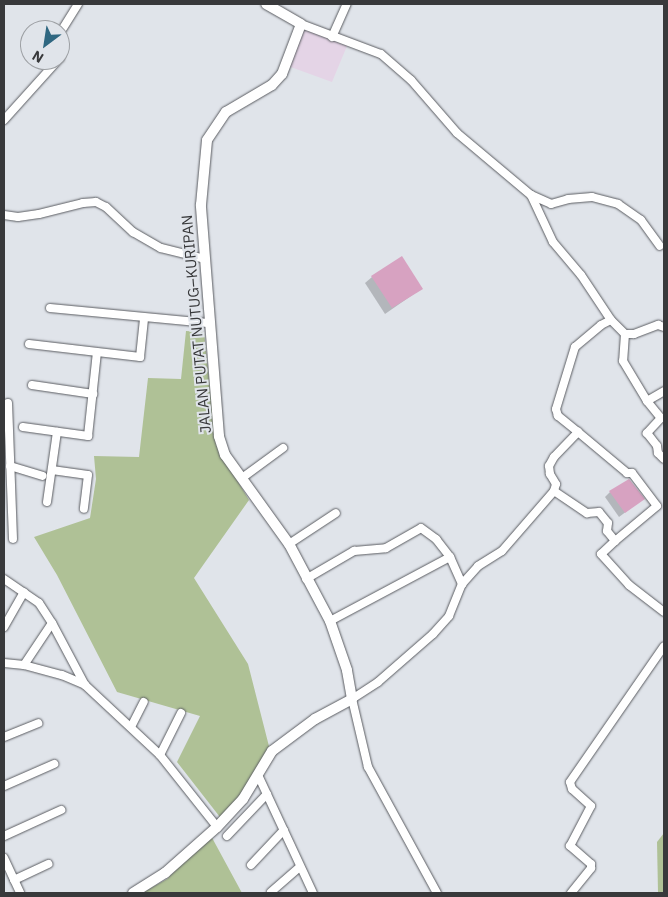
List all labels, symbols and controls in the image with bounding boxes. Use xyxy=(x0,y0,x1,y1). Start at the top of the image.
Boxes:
north arrow xyxy=(20,20,70,70)
text: N xyxy=(29,47,47,67)
street label: JALAN PUTAT NUTUG–KURIPAN xyxy=(177,214,215,434)

